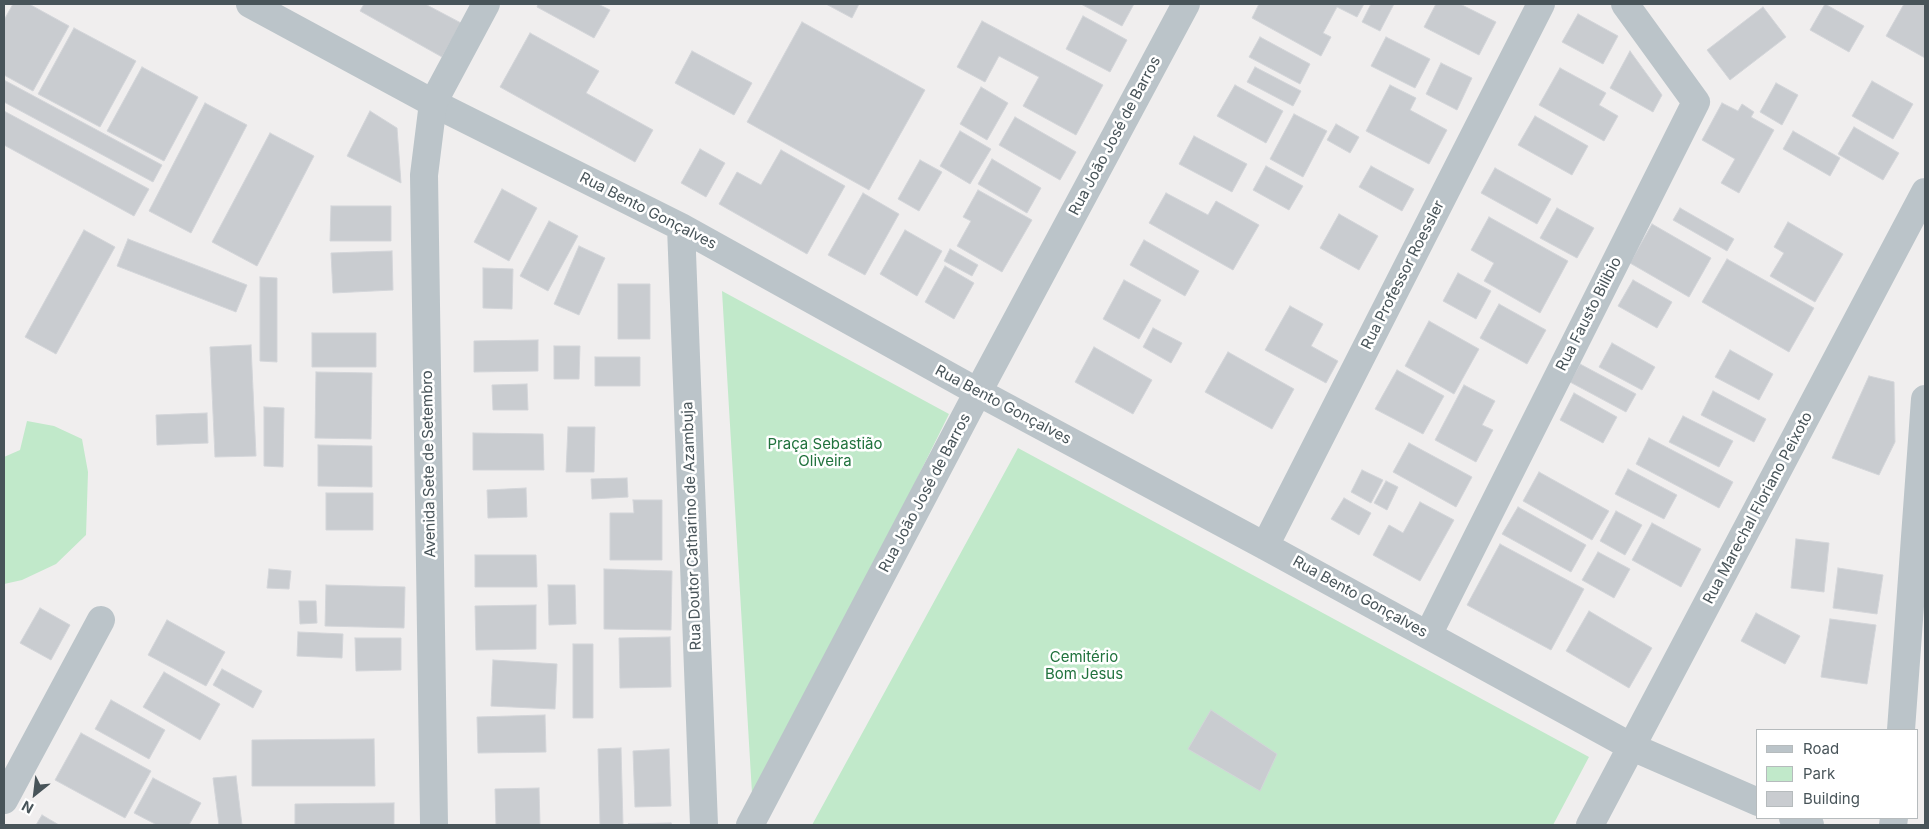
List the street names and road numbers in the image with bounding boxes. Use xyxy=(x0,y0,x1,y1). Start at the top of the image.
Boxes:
street label: Rua João José de Barros xyxy=(1065,53,1165,219)
street label: Rua Bento Gonçalves xyxy=(577,169,719,253)
street label: Rua Professor Roessler xyxy=(1358,198,1448,352)
street label: Rua Fausto Bilibio xyxy=(1553,254,1625,374)
street label: Rua Bento Gonçalves xyxy=(932,362,1074,448)
street label: Avenida Sete de Setembro xyxy=(418,370,440,558)
street label: Rua Doutor Catharino de Azambuja xyxy=(679,401,705,651)
street label: Rua Marechal Floriano Peixoto xyxy=(1700,409,1816,607)
street label: Rua João José de Barros xyxy=(875,410,975,576)
street label: Rua Bento Gonçalves xyxy=(1289,552,1431,642)

